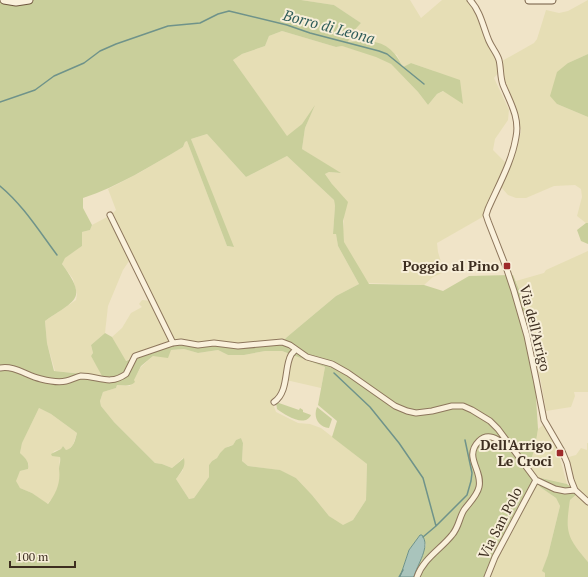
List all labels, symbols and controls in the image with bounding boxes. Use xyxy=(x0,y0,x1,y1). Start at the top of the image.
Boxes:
water label: Borro di Leona xyxy=(280,4,377,48)
place label: Poggio al Pino xyxy=(402,256,499,275)
marker: Poggio al Pino xyxy=(502,261,512,271)
street label: Via dell'Arrigo xyxy=(516,283,555,373)
place label: Dell'Arrigo Le Croci xyxy=(480,435,552,470)
marker: Dell'Arrigo Le Croci xyxy=(555,448,565,458)
street label: Via San Polo xyxy=(473,483,526,562)
scale bar xyxy=(10,543,75,569)
text: 100 m xyxy=(16,549,49,564)

